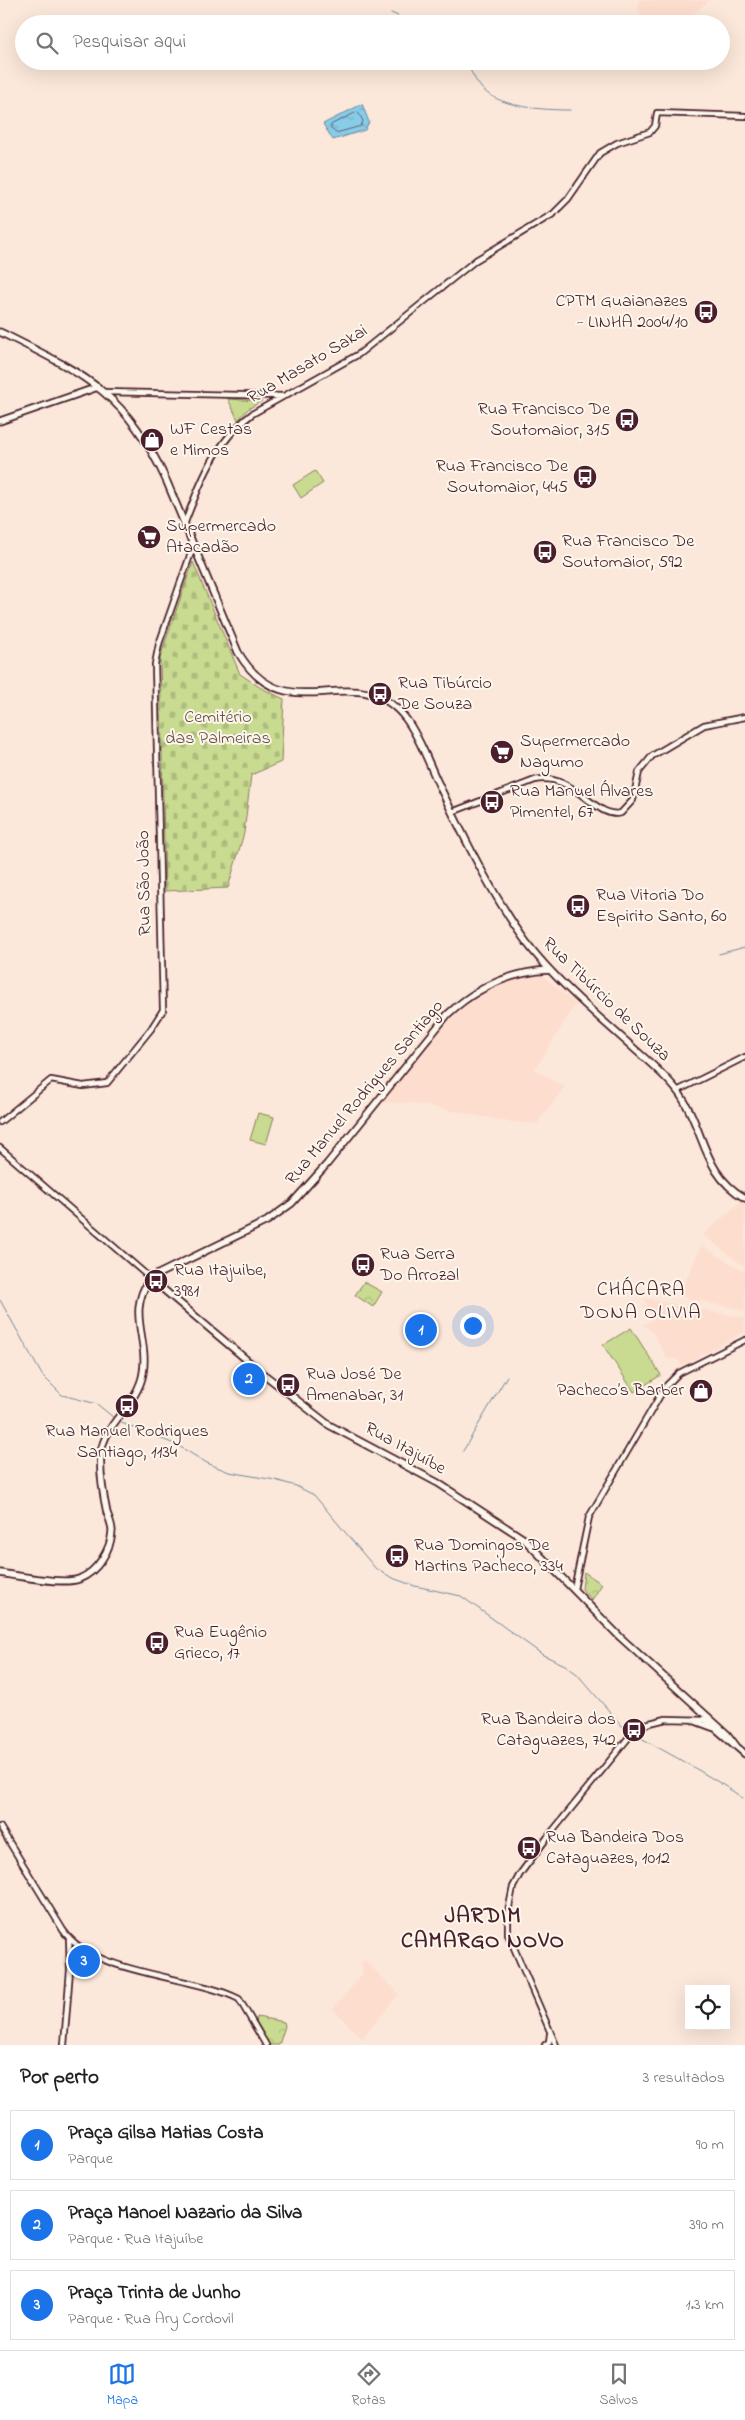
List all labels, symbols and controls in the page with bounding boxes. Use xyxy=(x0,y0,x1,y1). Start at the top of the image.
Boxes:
search box xyxy=(15,15,730,70)
icon: search xyxy=(33,29,61,57)
text: Pesquisar aqui xyxy=(73,29,186,56)
place label: CPTM Guaianazes - LINHA 2004/10 xyxy=(555,289,688,336)
bus stop icon: CPTM Guaianazes - LINHA 2004/10 xyxy=(693,299,719,325)
street label: Rua Masato Sakai xyxy=(243,319,373,411)
place label: Rua Francisco De Soutomaior, 315 xyxy=(478,397,611,444)
bus stop icon: Rua Francisco De Soutomaior, 315 xyxy=(614,407,640,433)
place label: WF Cestas e Mimos xyxy=(170,417,252,464)
shop icon: WF Cestas e Mimos xyxy=(139,427,165,453)
place label: Rua Francisco De Soutomaior, 445 xyxy=(436,454,569,501)
bus stop icon: Rua Francisco De Soutomaior, 445 xyxy=(572,464,598,490)
place label: Supermercado Atacadão xyxy=(166,514,276,561)
supermarket icon: Supermercado Atacadão xyxy=(136,524,162,550)
place label: Rua Francisco De Soutomaior, 592 xyxy=(562,529,695,576)
bus stop icon: Rua Francisco De Soutomaior, 592 xyxy=(532,539,558,565)
place label: Rua Tibúrcio De Souza xyxy=(397,671,492,718)
bus stop icon: Rua Tibúrcio De Souza xyxy=(367,681,393,707)
park label: Cemitério das Palmeiras xyxy=(165,705,271,752)
place label: Supermercado Nagumo xyxy=(520,729,630,777)
supermarket icon: Supermercado Nagumo xyxy=(489,739,515,765)
place label: Rua Manuel Álvares Pimentel, 67 xyxy=(510,779,653,826)
bus stop icon: Rua Manuel Álvares Pimentel, 67 xyxy=(479,789,505,815)
street label: Rua São João xyxy=(131,830,159,936)
place label: Rua Vitoria Do Espirito Santo, 60 xyxy=(596,883,727,930)
bus stop icon: Rua Vitoria Do Espirito Santo, 60 xyxy=(565,893,591,919)
street label: Rua Tibúrcio de Souza xyxy=(536,932,676,1068)
street label: Rua Manuel Rodrigues Santiago xyxy=(280,995,451,1192)
place label: Rua Serra Do Arrozal xyxy=(379,1242,459,1289)
bus stop icon: Rua Serra Do Arrozal xyxy=(350,1252,376,1278)
place label: Rua Itajuibe, 3981 xyxy=(174,1258,266,1305)
bus stop icon: Rua Itajuibe, 3981 xyxy=(143,1268,169,1294)
district label: CHÁCARA DONA OLIVIA xyxy=(579,1276,702,1328)
pin: 1 xyxy=(405,1311,437,1349)
your location xyxy=(460,1313,486,1339)
pin: 2 xyxy=(233,1360,265,1398)
place label: Rua José De Amenabar, 31 xyxy=(306,1362,404,1409)
bus stop icon: Rua José De Amenabar, 31 xyxy=(275,1372,301,1398)
place label: Pacheco’s Barber xyxy=(557,1378,684,1404)
shop icon: Pacheco’s Barber xyxy=(688,1378,714,1404)
bus stop icon: Rua Manuel Rodrigues Santiago, 1134 xyxy=(114,1393,140,1419)
street label: Rua Itajuíbe xyxy=(360,1416,451,1482)
place label: Rua Manuel Rodrigues Santiago, 1134 xyxy=(45,1419,209,1467)
place label: Rua Domingos De Martins Pacheco, 334 xyxy=(414,1533,564,1580)
bus stop icon: Rua Domingos De Martins Pacheco, 334 xyxy=(384,1543,410,1569)
place label: Rua Eugênio Grieco, 17 xyxy=(174,1620,267,1667)
bus stop icon: Rua Eugênio Grieco, 17 xyxy=(144,1630,170,1656)
place label: Rua Bandeira dos Cataguazes, 742 xyxy=(481,1707,616,1755)
bus stop icon: Rua Bandeira dos Cataguazes, 742 xyxy=(621,1717,647,1743)
place label: Rua Bandeira Dos Cataguazes, 1012 xyxy=(546,1825,684,1873)
bus stop icon: Rua Bandeira Dos Cataguazes, 1012 xyxy=(516,1835,542,1861)
district label: JARDIM CAMARGO NOVO xyxy=(401,1901,565,1958)
pin: 3 xyxy=(68,1942,100,1980)
map controls xyxy=(685,1985,730,2030)
button: locate xyxy=(685,1985,730,2030)
text: Por perto xyxy=(20,2063,99,2093)
text: 3 resultados xyxy=(643,2066,725,2090)
text: Praça Gilsa Matias Costa xyxy=(68,2120,264,2147)
text: 1 xyxy=(34,2133,40,2157)
text: 90 m xyxy=(696,2133,724,2157)
text: Parque xyxy=(68,2147,113,2171)
text: Praça Manoel Nazario da Silva xyxy=(68,2200,302,2227)
text: 2 xyxy=(33,2213,41,2237)
text: 390 m xyxy=(689,2213,724,2237)
text: Parque · Rua Itajuíbe xyxy=(68,2227,203,2251)
text: Praça Trinta de Junho xyxy=(68,2280,241,2307)
text: 3 xyxy=(34,2293,40,2317)
text: 1.3 km xyxy=(686,2293,724,2317)
text: Parque · Rua Ary Cordovil xyxy=(68,2307,234,2331)
tab: Mapa xyxy=(107,2360,138,2411)
tab: Rotas xyxy=(352,2360,386,2411)
tab: Salvos xyxy=(599,2360,638,2411)

